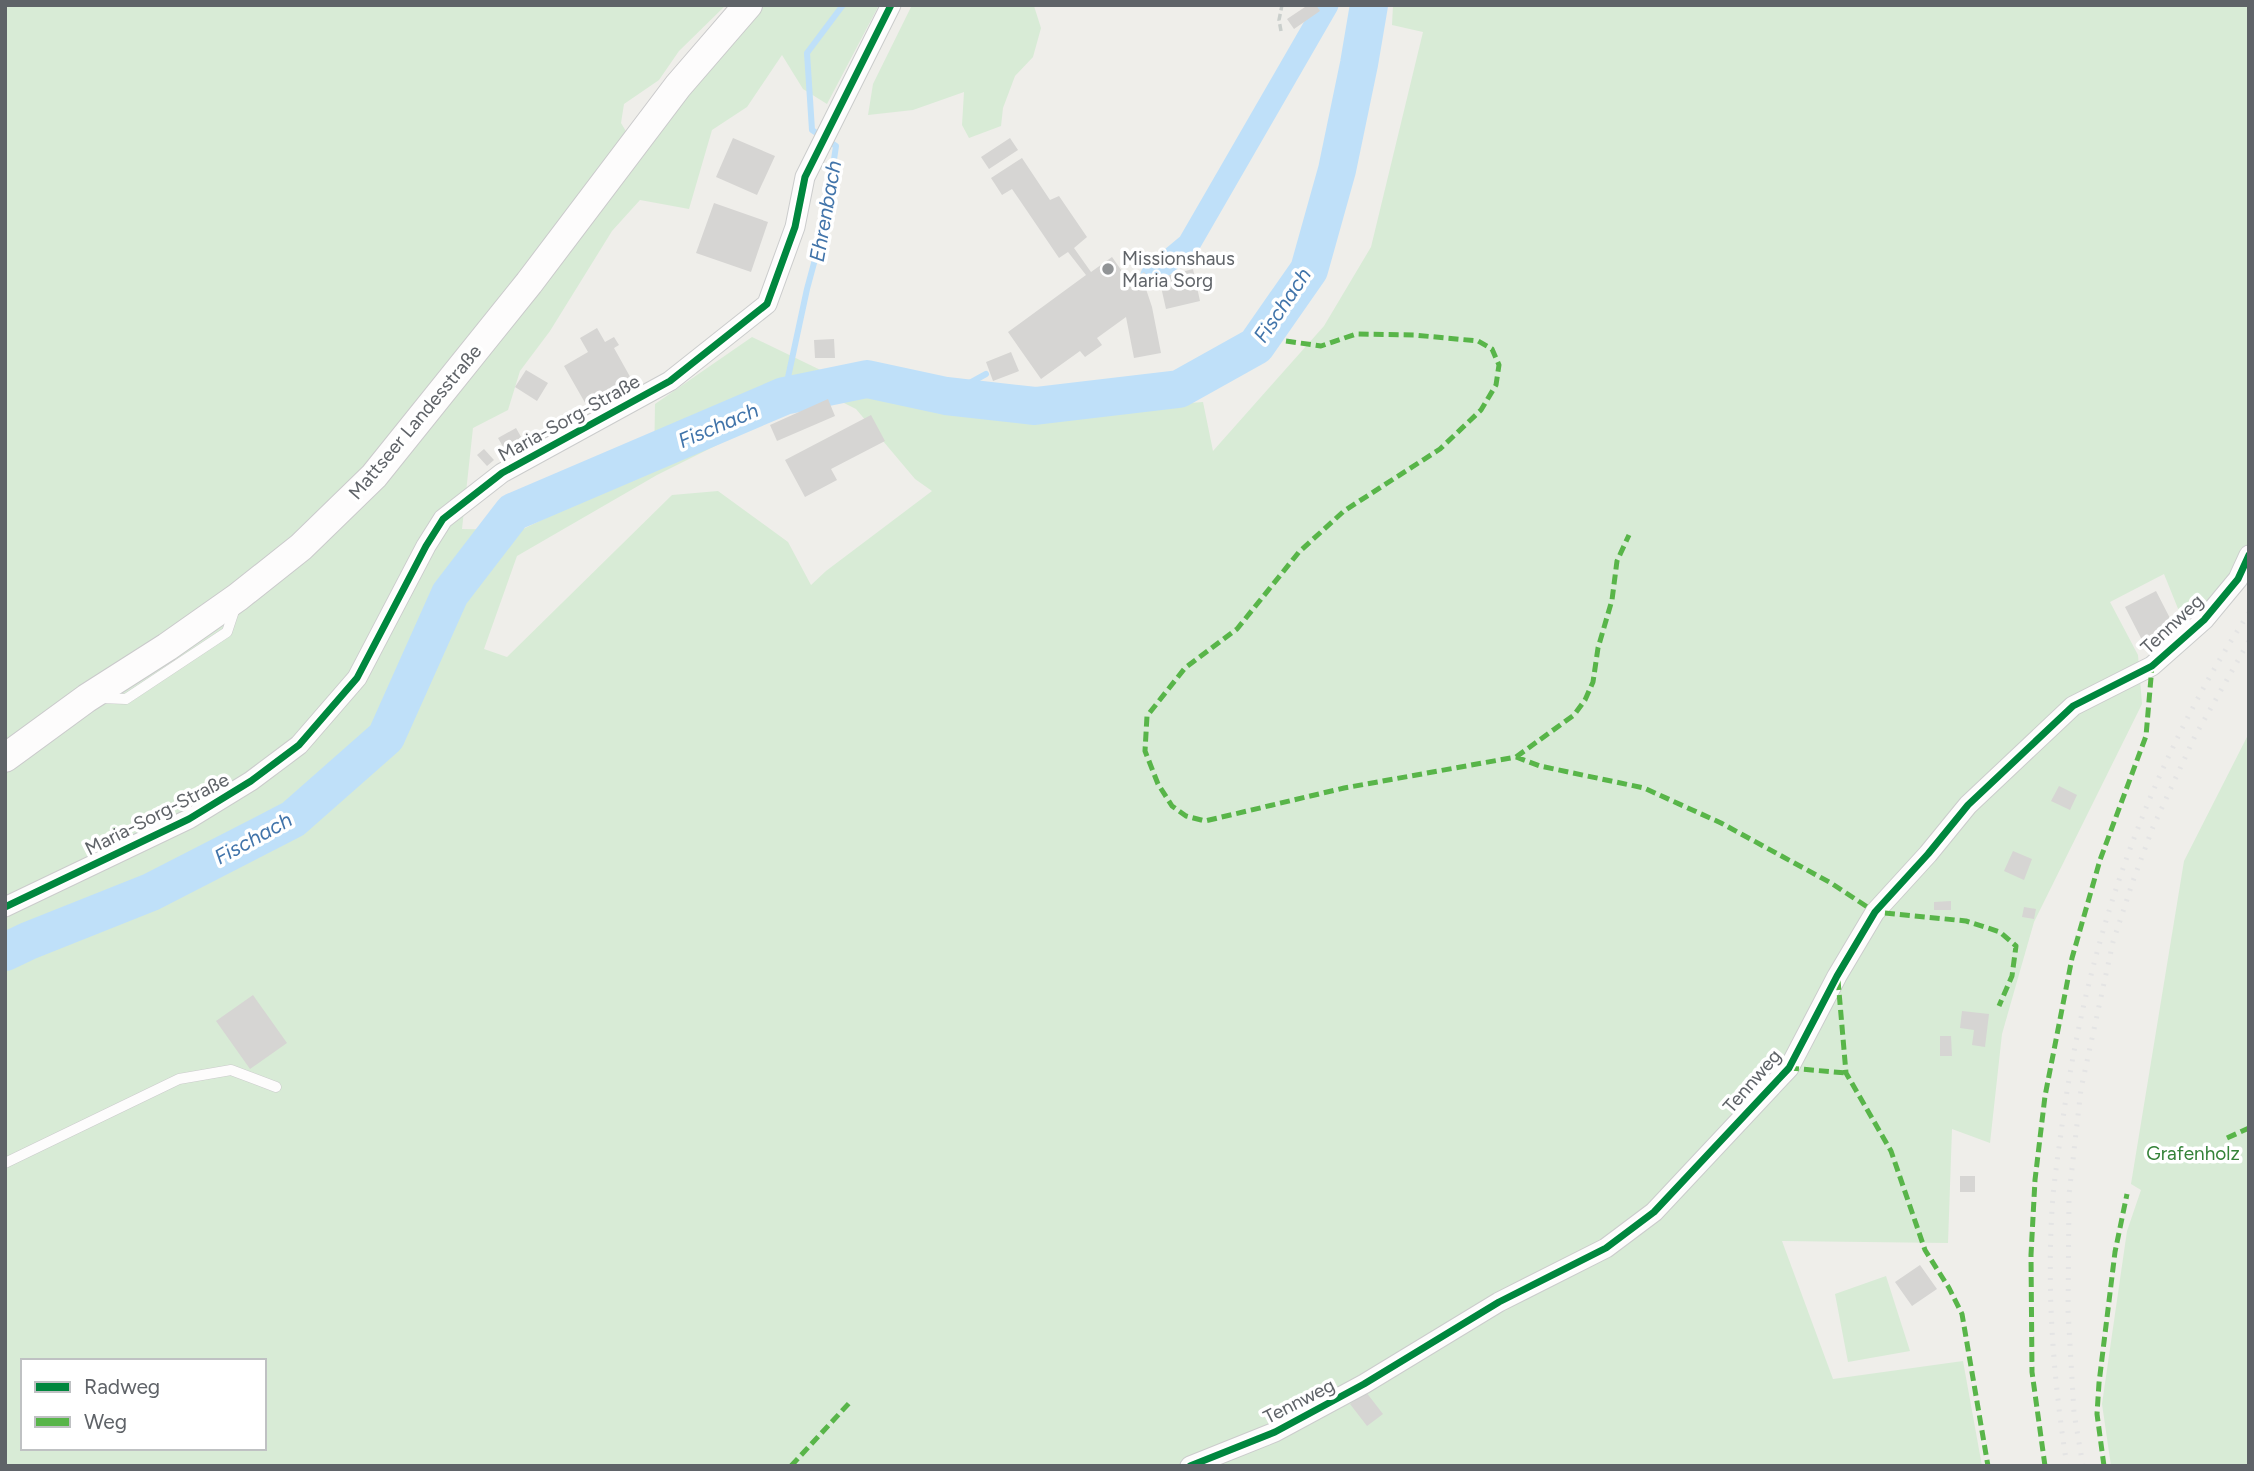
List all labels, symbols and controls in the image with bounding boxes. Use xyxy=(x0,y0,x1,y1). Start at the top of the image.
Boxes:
water label: Ehrenbach xyxy=(804,158,846,264)
place label: Missionshaus Maria Sorg xyxy=(1122,247,1235,292)
marker: Missionshaus Maria Sorg xyxy=(1100,261,1116,277)
water label: Fischach xyxy=(1248,263,1316,347)
street label: Mattseer Landesstraße xyxy=(344,340,486,504)
street label: Maria-Sorg-Straße xyxy=(494,370,644,466)
water label: Fischach xyxy=(674,397,762,453)
street label: Tennweg xyxy=(2136,589,2208,659)
street label: Maria-Sorg-Straße xyxy=(81,768,233,860)
water label: Fischach xyxy=(210,806,296,869)
street label: Tennweg xyxy=(1718,1044,1786,1118)
park label: Grafenholz xyxy=(2146,1142,2240,1165)
legend xyxy=(21,1359,266,1450)
street label: Tennweg xyxy=(1259,1373,1339,1429)
text: Radweg xyxy=(84,1374,160,1399)
text: Weg xyxy=(84,1409,127,1434)

